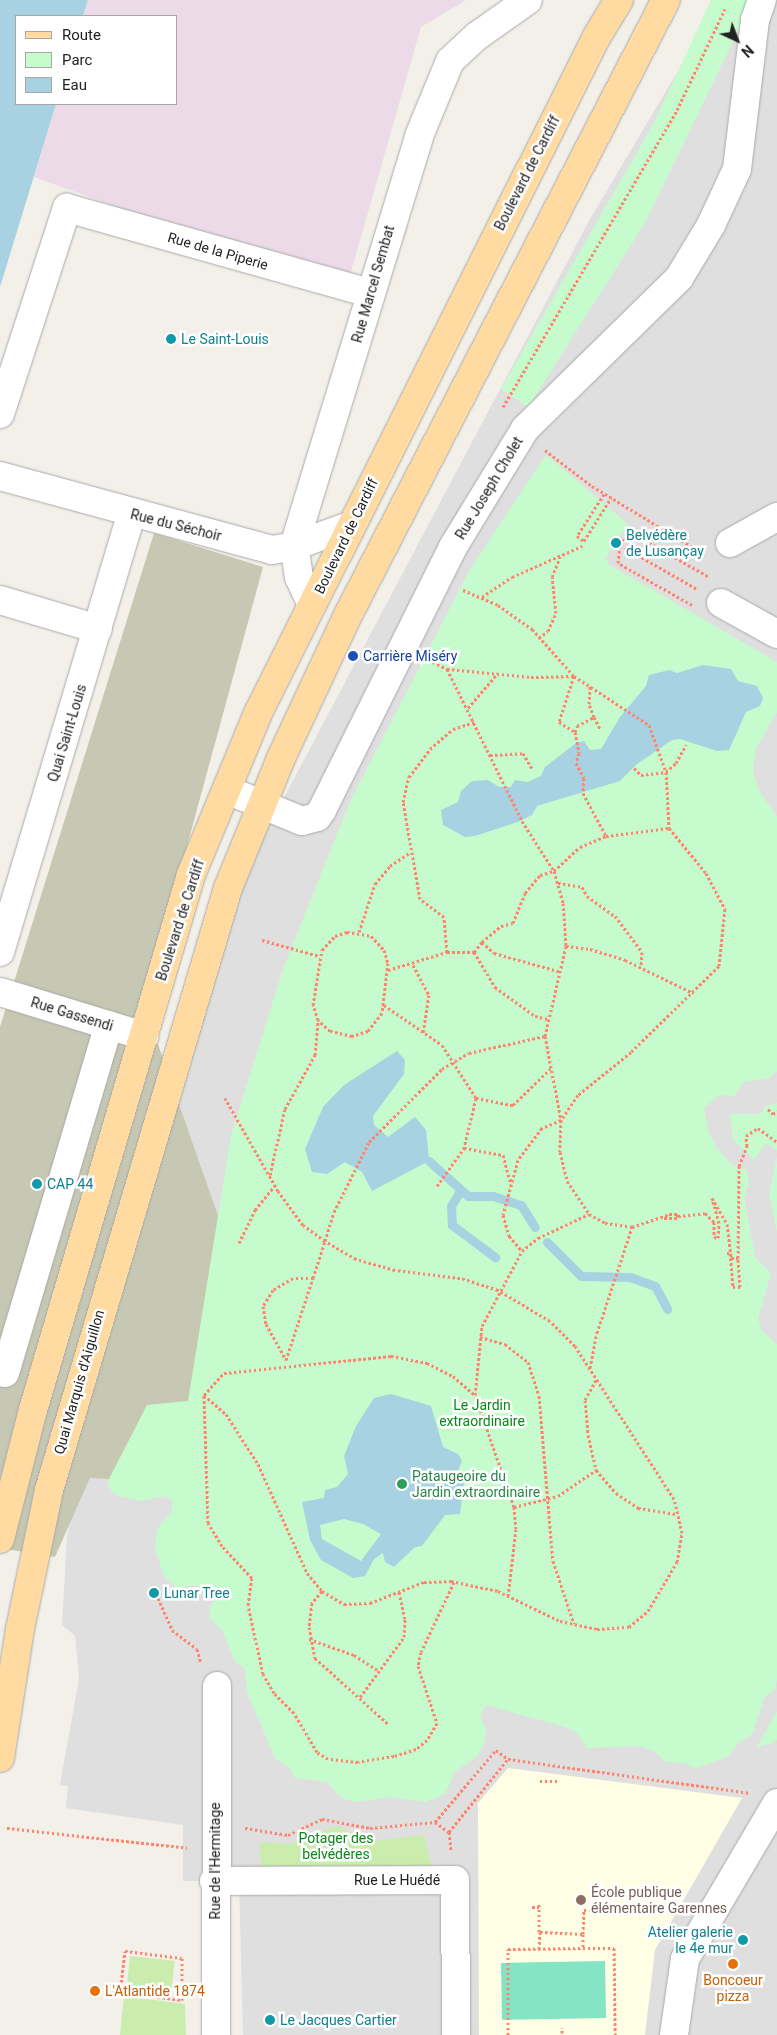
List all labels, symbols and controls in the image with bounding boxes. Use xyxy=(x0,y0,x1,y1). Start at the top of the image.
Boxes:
legend xyxy=(15,15,178,105)
north arrow xyxy=(712,15,762,65)
text: Route xyxy=(62,26,101,44)
text: N xyxy=(738,42,756,60)
text: Parc xyxy=(62,51,92,69)
text: Eau xyxy=(62,76,87,94)
street label: Boulevard de Cardiff xyxy=(491,113,563,233)
street label: Rue Marcel Sembat xyxy=(348,223,398,345)
street label: Rue de la Piperie xyxy=(166,229,270,273)
place label: Le Saint-Louis xyxy=(181,331,269,347)
marker: Le Saint-Louis xyxy=(165,333,177,345)
street label: Rue Joseph Cholet xyxy=(452,434,526,542)
street label: Boulevard de Cardiff xyxy=(311,475,381,597)
street label: Rue du Séchoir xyxy=(129,506,223,544)
place label: Belvédère de Lusançay xyxy=(626,527,704,560)
marker: Belvédère de Lusançay xyxy=(610,537,622,549)
place label: Carrière Miséry xyxy=(363,648,457,664)
marker: Carrière Miséry xyxy=(347,650,359,662)
street label: Quai Saint-Louis xyxy=(44,682,90,784)
street label: Boulevard de Cardiff xyxy=(152,857,208,983)
street label: Rue Gassendi xyxy=(29,993,115,1035)
place label: CAP 44 xyxy=(47,1176,93,1192)
marker: CAP 44 xyxy=(31,1178,43,1190)
street label: Quai Marquis d'Aiguillon xyxy=(50,1308,108,1456)
park label: Le Jardin extraordinaire xyxy=(439,1397,525,1430)
place label: Pataugeoire du Jardin extraordinaire xyxy=(412,1468,540,1500)
marker: Pataugeoire du Jardin extraordinaire xyxy=(396,1478,408,1490)
place label: Lunar Tree xyxy=(164,1585,230,1601)
marker: Lunar Tree xyxy=(148,1587,160,1599)
street label: Rue de l'Hermitage xyxy=(207,1802,223,1920)
park label: Potager des belvédères xyxy=(299,1830,373,1862)
street label: Rue Le Huédé xyxy=(354,1872,440,1888)
place label: École publique élémentaire Garennes xyxy=(591,1884,727,1916)
marker: École publique élémentaire Garennes xyxy=(575,1894,587,1906)
place label: Atelier galerie le 4e mur xyxy=(648,1924,733,1956)
marker: Atelier galerie le 4e mur xyxy=(737,1934,749,1946)
marker: Boncoeur pizza xyxy=(727,1958,739,1970)
place label: Boncoeur pizza xyxy=(703,1972,763,2004)
place label: L'Atlantide 1874 xyxy=(105,1983,205,1999)
marker: L'Atlantide 1874 xyxy=(89,1985,101,1997)
place label: Le Jacques Cartier xyxy=(280,2012,397,2028)
marker: Le Jacques Cartier xyxy=(264,2014,276,2026)

